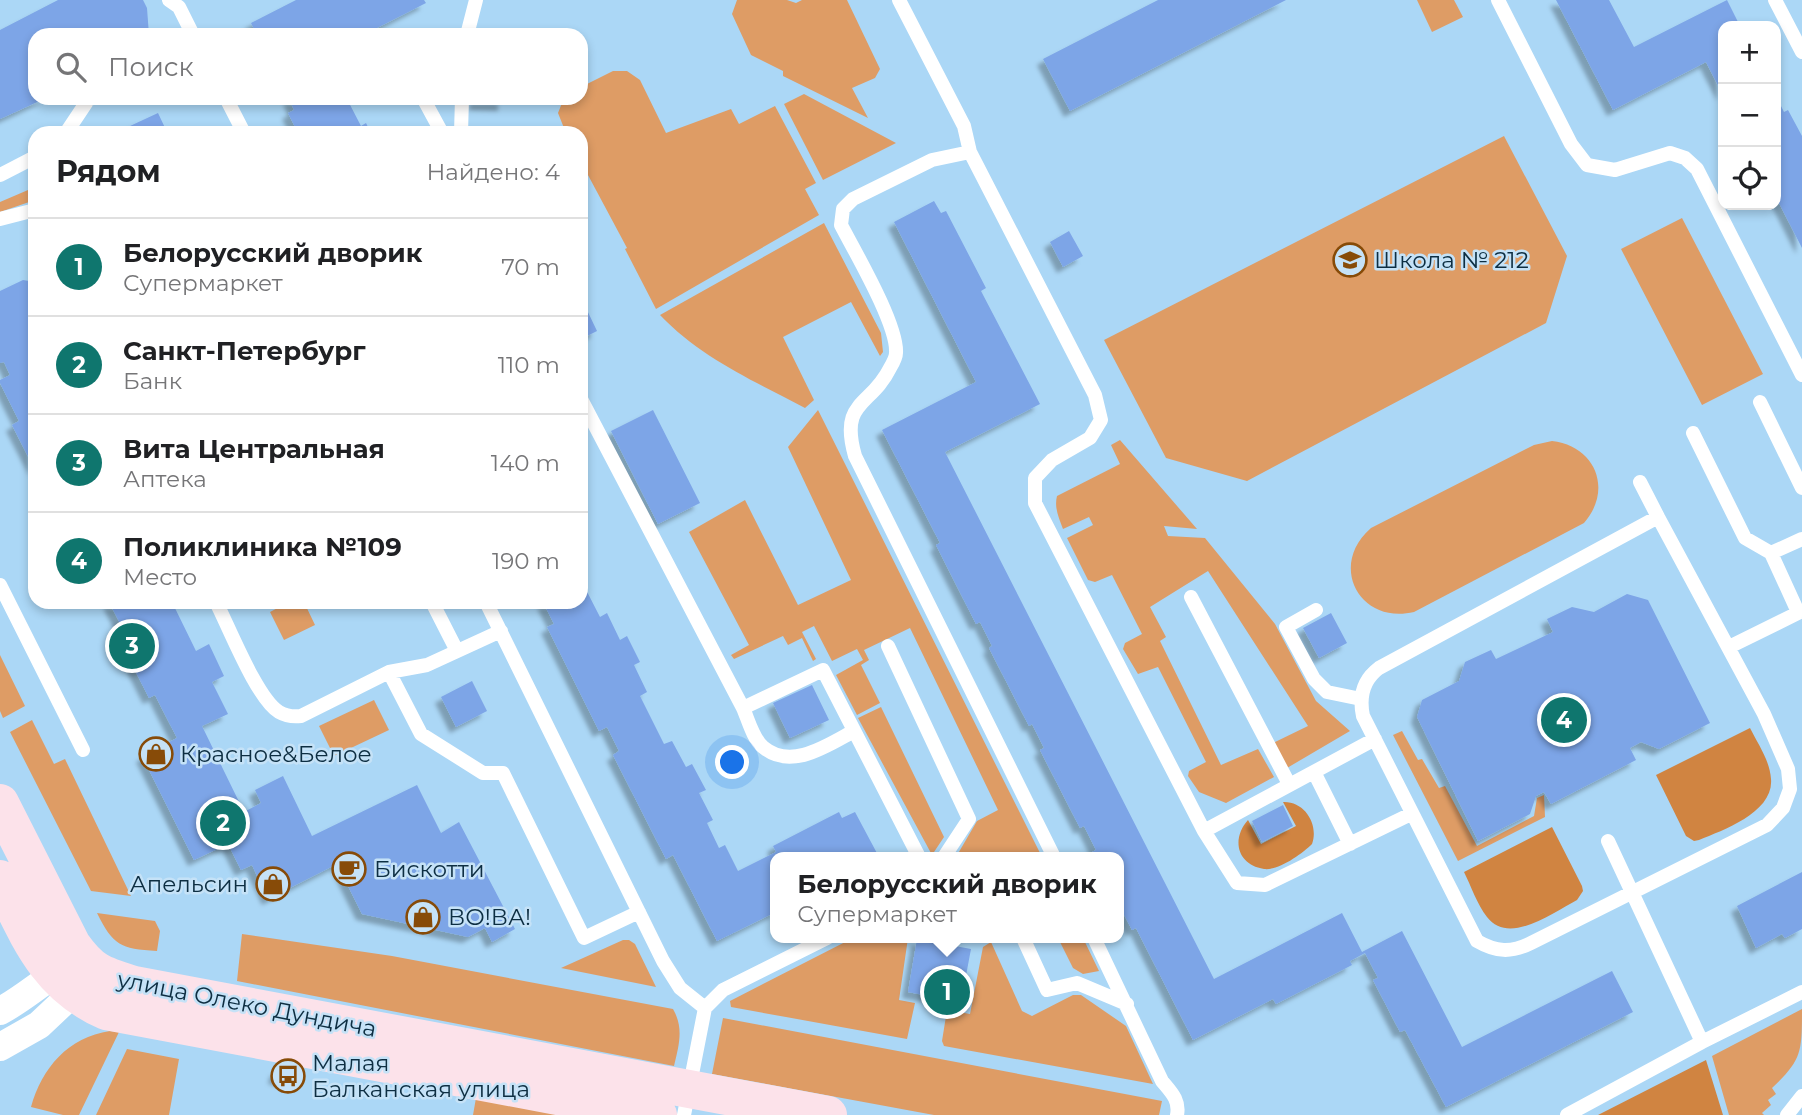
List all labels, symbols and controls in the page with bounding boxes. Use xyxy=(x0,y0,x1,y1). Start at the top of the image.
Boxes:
map controls xyxy=(1718,21,1781,210)
button: + xyxy=(1718,21,1781,84)
search box xyxy=(28,28,588,105)
icon: search xyxy=(52,48,90,86)
text: Поиск xyxy=(108,51,194,83)
button: − xyxy=(1718,84,1781,147)
button: locate xyxy=(1718,147,1781,210)
text: Рядом xyxy=(56,153,161,190)
text: Найдено: 4 xyxy=(426,158,560,186)
text: Белорусский дворик xyxy=(123,237,423,269)
school or university icon: Школа № 212 xyxy=(1331,241,1369,279)
place label: Школа № 212 xyxy=(1374,246,1529,274)
text: 1 xyxy=(74,253,84,281)
text: 70 m xyxy=(501,253,560,281)
text: Супермаркет xyxy=(123,269,283,297)
text: Санкт-Петербург xyxy=(123,335,366,367)
text: 2 xyxy=(72,351,86,379)
text: 110 m xyxy=(498,351,560,379)
text: Банк xyxy=(123,367,182,395)
text: Вита Центральная xyxy=(123,433,385,465)
text: 3 xyxy=(72,449,86,477)
text: 140 m xyxy=(491,449,560,477)
text: Аптека xyxy=(123,465,207,493)
text: Поликлиника №109 xyxy=(123,531,402,563)
text: 4 xyxy=(71,547,87,575)
text: 190 m xyxy=(492,547,560,575)
text: Место xyxy=(123,563,197,591)
pin: 3 xyxy=(109,620,155,672)
pin: 4 xyxy=(1541,694,1587,746)
shop icon: Красное&Белое xyxy=(137,735,175,773)
place label: Красное&Белое xyxy=(180,740,372,768)
your location xyxy=(715,745,749,779)
pin: 2 xyxy=(200,797,246,849)
cafe icon: Бискотти xyxy=(330,850,368,888)
popup xyxy=(770,852,1124,943)
place label: Бискотти xyxy=(374,855,484,883)
shop icon: Апельсин xyxy=(254,865,292,903)
text: Белорусский дворик xyxy=(797,868,1097,900)
place label: Апельсин xyxy=(130,870,248,898)
shop icon: ВО!ВА! xyxy=(404,898,442,936)
text: Супермаркет xyxy=(797,900,957,928)
place label: ВО!ВА! xyxy=(448,903,531,931)
street label: улица Олеко Дундича xyxy=(114,965,379,1043)
pin: 1 xyxy=(924,966,970,1018)
place label: Малая Балканская улица xyxy=(312,1049,530,1103)
bus stop icon: Малая Балканская улица xyxy=(269,1057,307,1095)

